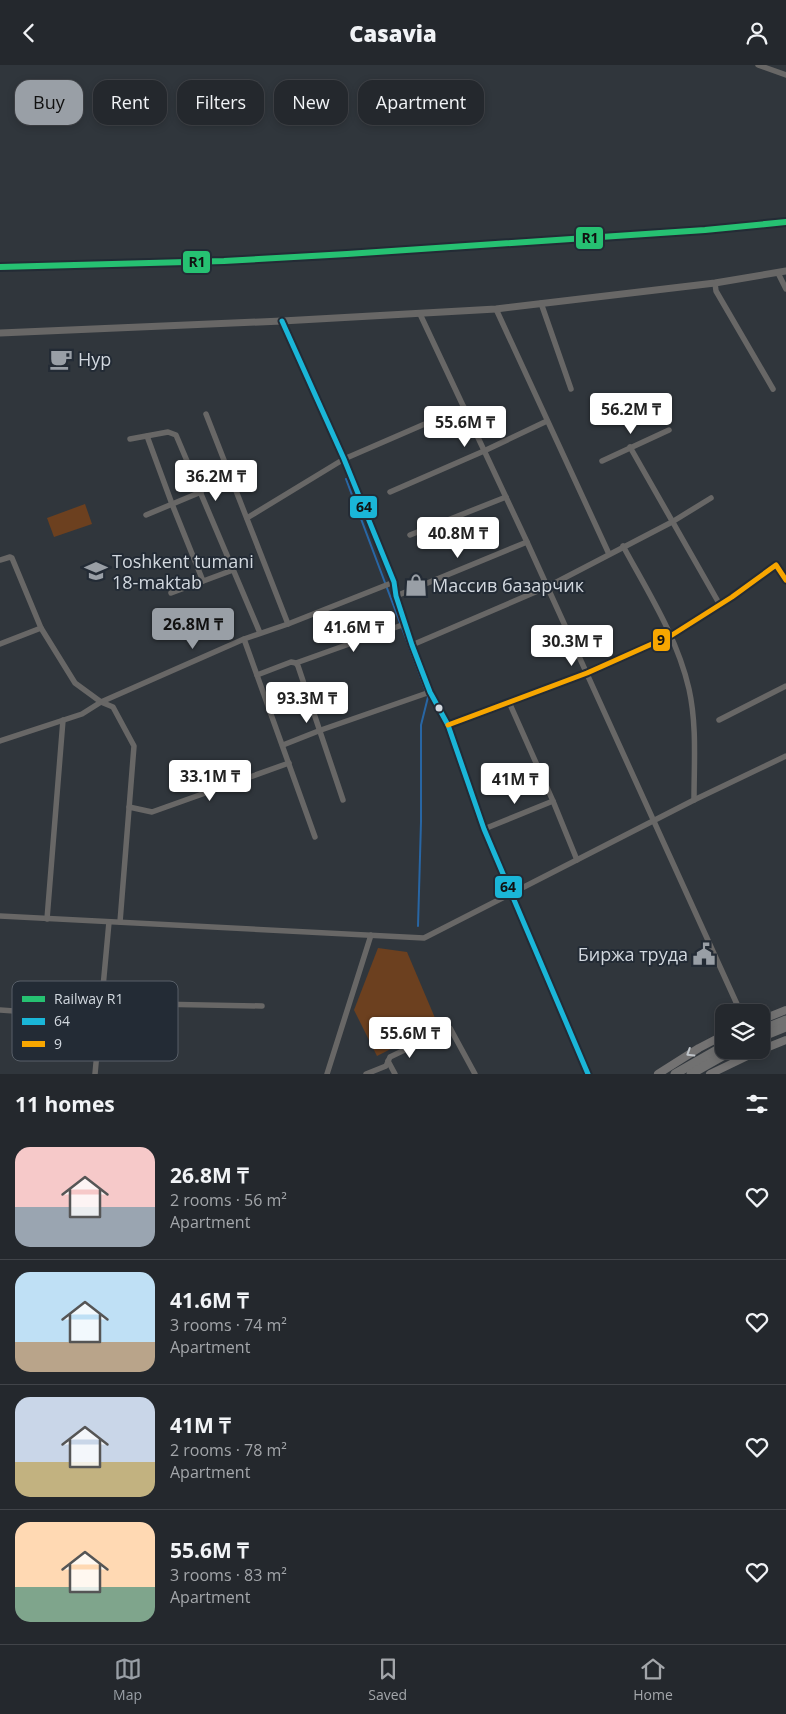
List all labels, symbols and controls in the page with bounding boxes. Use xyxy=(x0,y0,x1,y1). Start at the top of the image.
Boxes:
text: Casavia xyxy=(349,18,437,48)
icon: back xyxy=(15,19,43,47)
icon: person xyxy=(743,19,771,47)
chip: Buy xyxy=(15,80,83,125)
chip: Rent xyxy=(93,80,167,125)
chip: Filters xyxy=(177,80,264,125)
chip: New xyxy=(274,80,348,125)
chip: Apartment xyxy=(358,80,484,125)
line badge: R1 xyxy=(575,226,604,250)
text: R1 xyxy=(581,228,599,247)
line badge: R1 xyxy=(182,250,211,274)
text: R1 xyxy=(188,252,206,271)
cafe icon: Нур xyxy=(48,346,74,372)
place label: Нур xyxy=(78,347,111,371)
pin: 56.2M ₸ xyxy=(585,393,677,435)
text: 56.2M ₸ xyxy=(601,398,661,420)
pin: 55.6M ₸ xyxy=(419,405,511,448)
text: 55.6M ₸ xyxy=(435,411,495,433)
pin: 36.2M ₸ xyxy=(170,459,262,502)
text: 36.2M ₸ xyxy=(186,465,246,487)
line badge: 64 xyxy=(349,495,378,519)
text: 64 xyxy=(356,497,372,516)
pin: 40.8M ₸ xyxy=(412,517,504,559)
text: 40.8M ₸ xyxy=(428,522,488,544)
place label: Toshkent tumani 18-maktab xyxy=(112,549,254,594)
school or university icon: Toshkent tumani 18-maktab xyxy=(83,558,109,584)
shop icon: Массив базарчик xyxy=(403,572,429,598)
place label: Массив базарчик xyxy=(432,573,585,597)
pin: 26.8M ₸ xyxy=(147,607,239,650)
pin: 41.6M ₸ xyxy=(308,611,400,653)
text: 26.8M ₸ xyxy=(163,613,223,635)
text: 41.6M ₸ xyxy=(324,616,384,638)
pin: 30.3M ₸ xyxy=(526,625,618,667)
line badge: 9 xyxy=(652,628,671,652)
text: 30.3M ₸ xyxy=(542,630,602,652)
text: 9 xyxy=(657,630,665,649)
pin: 93.3M ₸ xyxy=(261,681,353,724)
text: 93.3M ₸ xyxy=(277,687,337,709)
unlabelled marker xyxy=(434,703,444,713)
pin: 33.1M ₸ xyxy=(164,759,256,802)
pin: 41M ₸ xyxy=(480,763,550,805)
text: 33.1M ₸ xyxy=(180,765,240,787)
text: 41M ₸ xyxy=(492,768,538,790)
line badge: 64 xyxy=(494,875,523,899)
text: 64 xyxy=(500,877,516,896)
public building icon: Биржа труда xyxy=(691,941,717,967)
place label: Биржа труда xyxy=(578,942,688,966)
legend xyxy=(12,981,178,1061)
text: Railway R1 xyxy=(54,989,123,1008)
map controls xyxy=(715,1004,770,1059)
button: layers xyxy=(715,1004,770,1059)
text: 64 xyxy=(54,1011,70,1030)
pin: 55.6M ₸ xyxy=(364,1017,456,1059)
text: 55.6M ₸ xyxy=(380,1022,440,1044)
text: 9 xyxy=(54,1034,62,1053)
one-way arrow xyxy=(686,1047,695,1057)
text: 11 homes xyxy=(15,1090,115,1118)
icon: filters xyxy=(743,1090,771,1118)
text: 26.8M ₸ xyxy=(170,1161,249,1189)
icon: home xyxy=(55,1167,115,1227)
icon: heart xyxy=(743,1183,771,1211)
text: 2 rooms · 56 m² xyxy=(170,1189,287,1211)
text: Apartment xyxy=(170,1211,250,1233)
text: 41.6M ₸ xyxy=(170,1286,249,1314)
icon: home xyxy=(55,1292,115,1352)
icon: heart xyxy=(743,1308,771,1336)
text: 3 rooms · 74 m² xyxy=(170,1314,287,1336)
text: Apartment xyxy=(170,1336,250,1358)
text: 41M ₸ xyxy=(170,1411,231,1439)
icon: home xyxy=(55,1417,115,1477)
icon: heart xyxy=(743,1433,771,1461)
text: 2 rooms · 78 m² xyxy=(170,1439,287,1461)
text: Apartment xyxy=(170,1461,250,1483)
text: 55.6M ₸ xyxy=(170,1536,249,1564)
icon: home xyxy=(55,1542,115,1602)
icon: heart xyxy=(743,1558,771,1586)
text: 3 rooms · 83 m² xyxy=(170,1564,287,1586)
text: Apartment xyxy=(170,1586,250,1608)
tab: Map xyxy=(113,1655,142,1704)
tab: Saved xyxy=(368,1655,407,1704)
tab: Home xyxy=(633,1655,673,1704)

